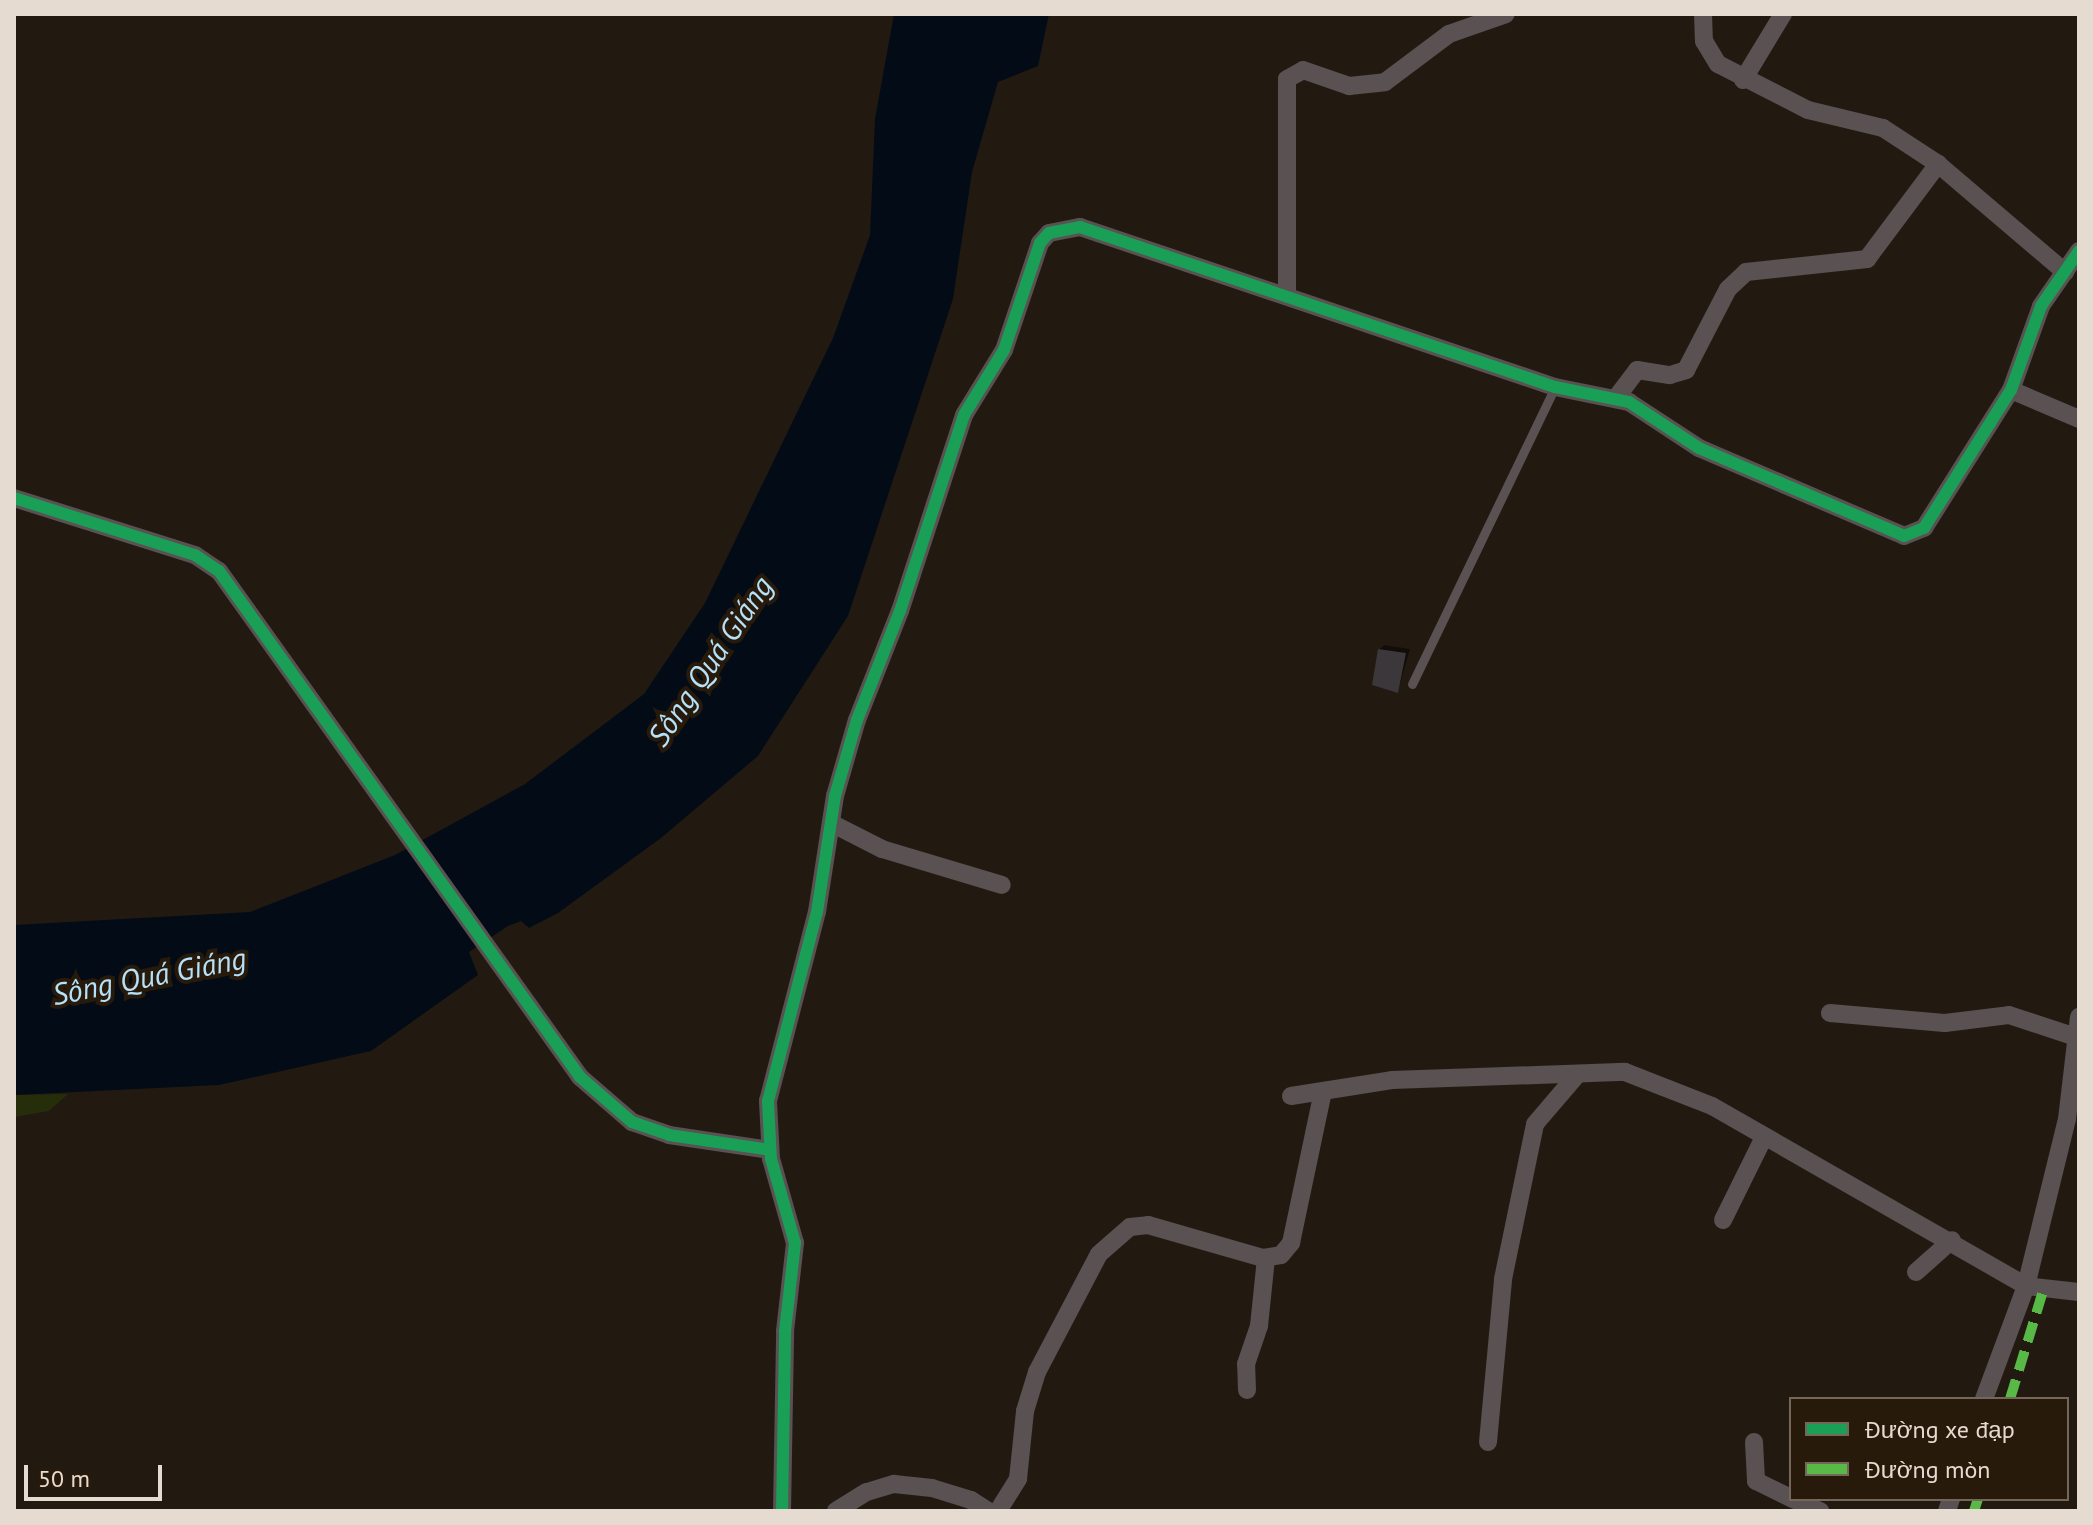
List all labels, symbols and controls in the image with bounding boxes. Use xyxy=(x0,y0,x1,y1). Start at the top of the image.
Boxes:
water label: Sông Quá Giáng xyxy=(640,569,780,753)
water label: Sông Quá Giáng xyxy=(49,940,249,1012)
legend xyxy=(1789,1397,2069,1501)
text: Đường xe đạp xyxy=(1865,1414,2015,1445)
scale bar xyxy=(28,1449,166,1499)
text: Đường mòn xyxy=(1865,1454,1991,1485)
text: 50 m xyxy=(38,1463,90,1494)

